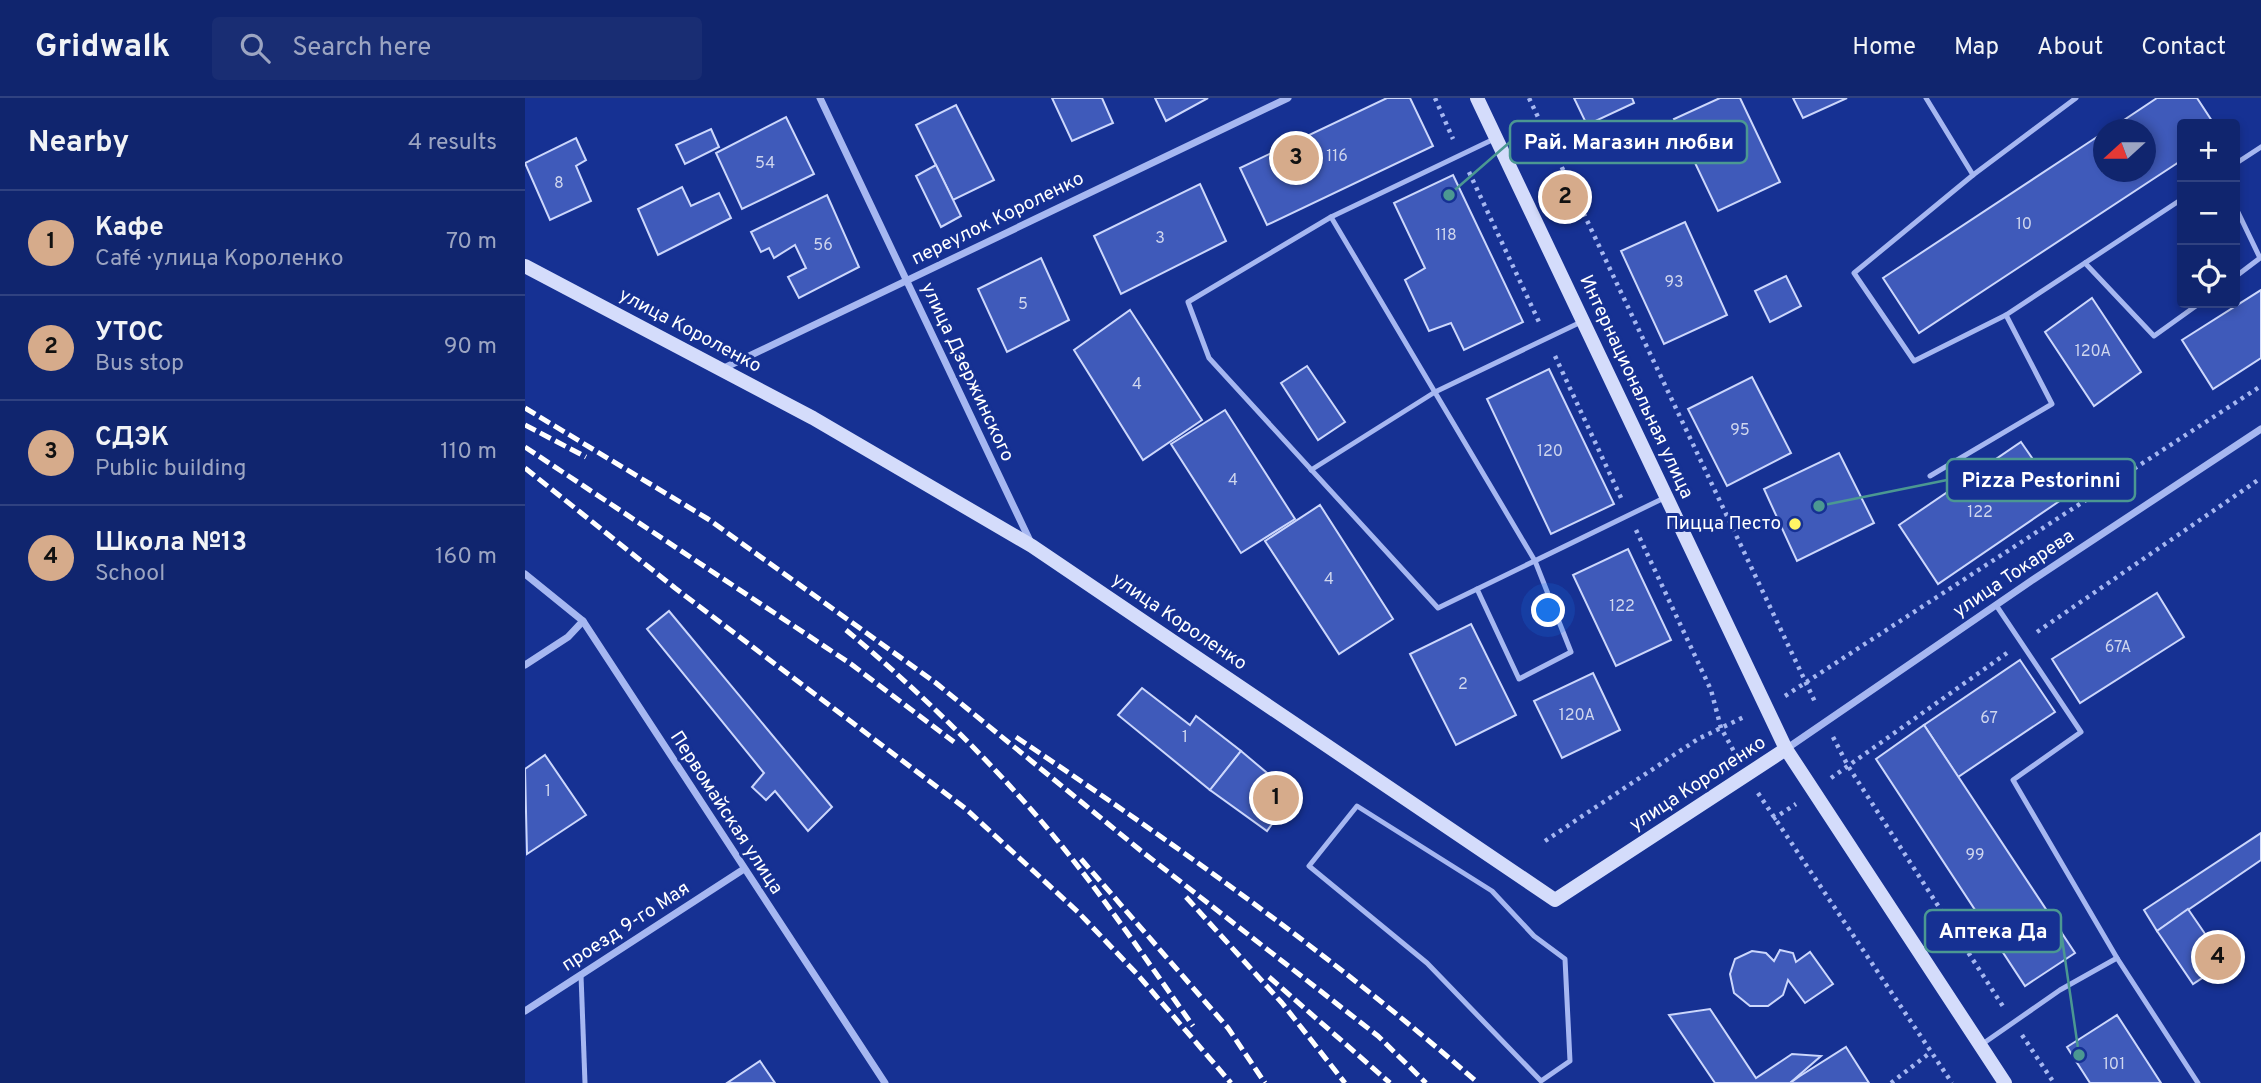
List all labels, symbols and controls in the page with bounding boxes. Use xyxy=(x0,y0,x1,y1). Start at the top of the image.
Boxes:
search box xyxy=(212,17,702,80)
text: Gridwalk xyxy=(35,27,170,69)
icon: search xyxy=(236,29,274,67)
text: Search here xyxy=(292,32,431,65)
text: Home xyxy=(1852,33,1916,63)
text: Map xyxy=(1954,33,1999,63)
text: About xyxy=(2037,33,2103,63)
text: Contact xyxy=(2141,33,2226,63)
north arrow xyxy=(2093,119,2156,182)
map controls xyxy=(2177,119,2240,308)
button: + xyxy=(2177,119,2240,182)
callout: Рай. Магазин любви xyxy=(1510,121,1747,163)
text: Nearby xyxy=(28,125,129,162)
text: 4 results xyxy=(408,129,497,158)
text: Рай. Магазин любви xyxy=(1524,130,1734,157)
pin: 3 xyxy=(1273,132,1319,184)
house number: 116 xyxy=(1326,147,1348,167)
house number: 54 xyxy=(755,154,775,174)
street label: переулок Короленко xyxy=(908,167,1088,271)
pin: 2 xyxy=(1542,171,1588,223)
house number: 8 xyxy=(554,174,564,194)
button: − xyxy=(2177,182,2240,245)
text: Кафе xyxy=(95,212,164,245)
house number: 10 xyxy=(2016,215,2032,235)
house number: 118 xyxy=(1435,226,1457,246)
text: 1 xyxy=(46,228,56,257)
text: 70 m xyxy=(446,228,497,257)
house number: 3 xyxy=(1155,229,1165,249)
house number: 56 xyxy=(813,236,833,256)
text: Café · улица Короленко xyxy=(95,245,344,274)
button: locate xyxy=(2177,245,2240,308)
street label: Интернациональная улица xyxy=(1573,271,1699,503)
house number: 93 xyxy=(1664,273,1684,293)
street label: улица Дзержинского xyxy=(915,279,1019,465)
street label: улица Короленко xyxy=(615,283,765,379)
house number: 5 xyxy=(1018,295,1028,315)
text: УТОС xyxy=(95,317,164,350)
text: 2 xyxy=(44,333,58,362)
text: 90 m xyxy=(444,333,497,362)
house number: 120А xyxy=(2075,342,2111,362)
text: Bus stop xyxy=(95,350,184,379)
house number: 4 xyxy=(1132,375,1142,395)
house number: 95 xyxy=(1730,421,1750,441)
text: СДЭК xyxy=(95,422,169,455)
text: 3 xyxy=(44,438,58,467)
text: 110 m xyxy=(440,438,497,467)
house number: 120 xyxy=(1537,442,1563,462)
text: Public building xyxy=(95,455,247,484)
callout: Pizza Pestorinni xyxy=(1947,459,2135,501)
text: Pizza Pestorinni xyxy=(1961,468,2121,495)
house number: 4 xyxy=(1228,471,1238,491)
house number: 122 xyxy=(1967,503,1993,523)
place label: Пицца Песто xyxy=(1666,512,1781,536)
marker: Пицца Песто xyxy=(1787,516,1803,532)
street label: улица Токарева xyxy=(1949,525,2079,623)
text: Школа №13 xyxy=(95,527,247,560)
text: 4 xyxy=(44,543,58,572)
text: 160 m xyxy=(435,543,497,572)
text: School xyxy=(95,560,165,589)
street label: улица Короленко xyxy=(1107,568,1251,676)
house number: 4 xyxy=(1324,570,1334,590)
your location xyxy=(1531,593,1565,627)
house number: 122 xyxy=(1609,597,1635,617)
house number: 67А xyxy=(2105,638,2131,658)
house number: 2 xyxy=(1458,675,1468,695)
house number: 120А xyxy=(1559,706,1595,726)
house number: 67 xyxy=(1980,709,1998,729)
street label: Первомайская улица xyxy=(664,727,788,899)
house number: 1 xyxy=(1182,728,1188,748)
street label: улица Короленко xyxy=(1625,731,1771,837)
pin: 1 xyxy=(1253,772,1299,824)
house number: 1 xyxy=(545,782,551,802)
house number: 99 xyxy=(1965,846,1985,866)
street label: проезд 9-го Мая xyxy=(557,877,695,977)
callout: Аптека Да xyxy=(1925,910,2061,952)
text: Аптека Да xyxy=(1939,919,2047,946)
pin: 4 xyxy=(2195,931,2241,983)
house number: 101 xyxy=(2103,1055,2125,1075)

